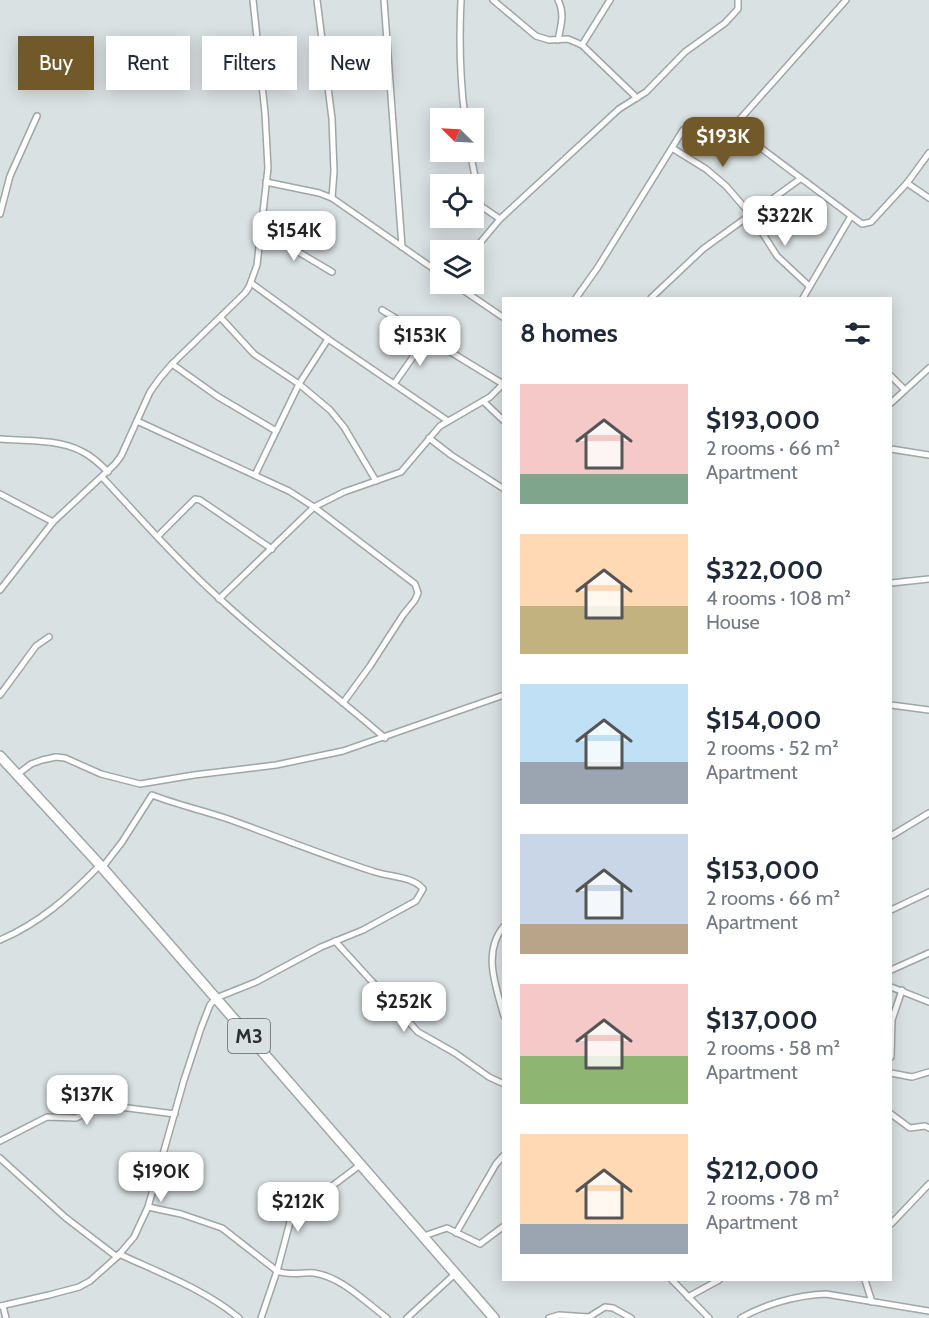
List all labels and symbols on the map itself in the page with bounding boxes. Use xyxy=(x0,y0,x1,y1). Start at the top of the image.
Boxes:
north arrow xyxy=(430,108,484,162)
pin: $193K xyxy=(681,117,765,168)
pin: $322K xyxy=(743,196,827,247)
pin: $154K xyxy=(252,211,336,262)
pin: $153K xyxy=(378,316,462,367)
pin: $252K xyxy=(362,982,446,1033)
road number: M3 xyxy=(228,1019,270,1053)
pin: $137K xyxy=(45,1075,129,1126)
pin: $190K xyxy=(119,1152,203,1203)
pin: $212K xyxy=(256,1182,340,1233)

